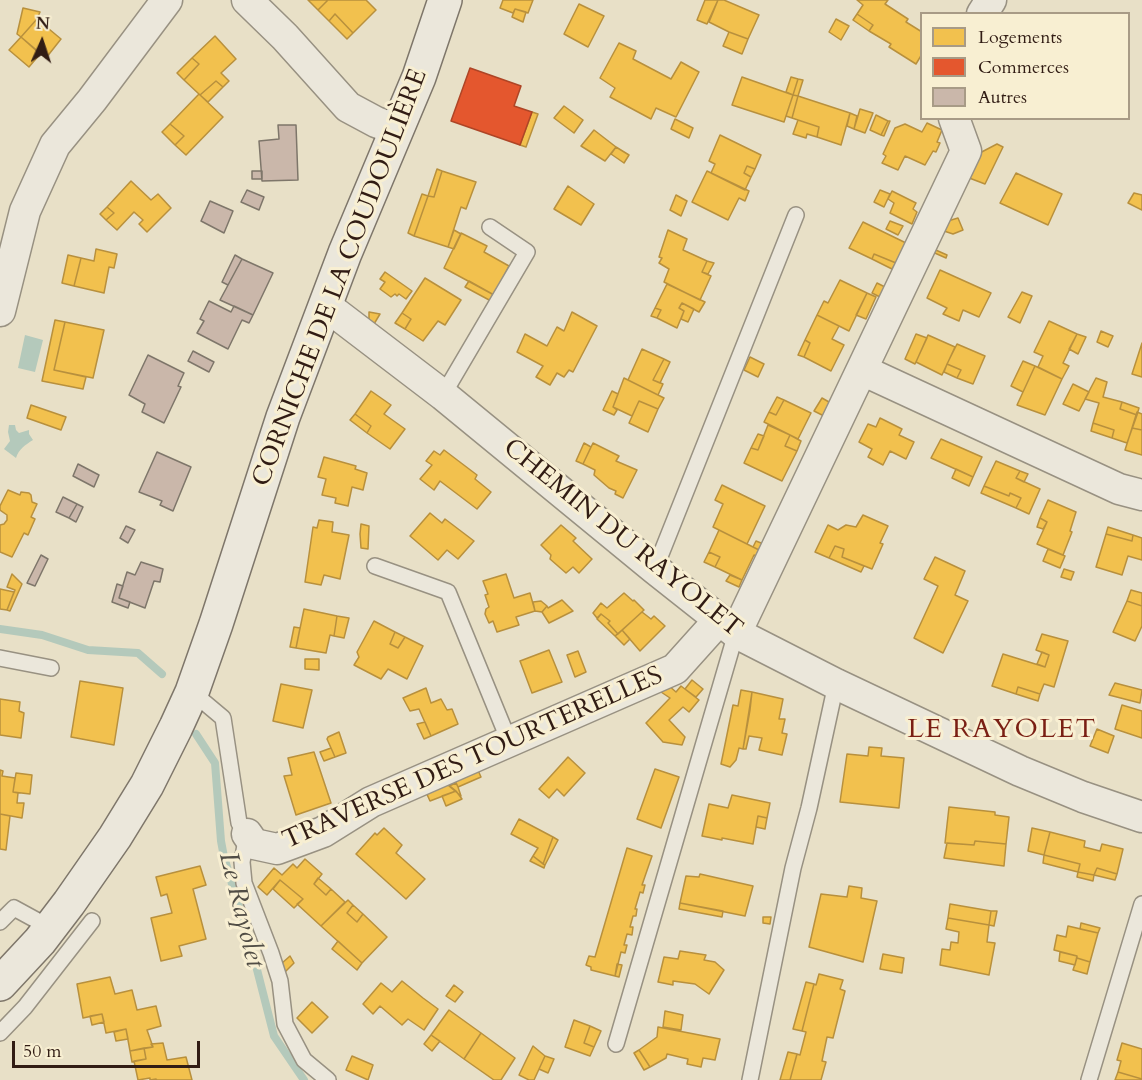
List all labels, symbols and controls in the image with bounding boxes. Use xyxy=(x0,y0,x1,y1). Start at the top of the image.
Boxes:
north arrow xyxy=(12,12,72,72)
legend xyxy=(920,12,1130,120)
text: N xyxy=(35,13,50,35)
text: Logements xyxy=(978,25,1062,50)
text: Commerces xyxy=(978,55,1069,80)
street label: CORNICHE DE LA COUDOULIÈRE xyxy=(247,65,435,491)
text: Autres xyxy=(978,85,1027,110)
street label: CHEMIN DU RAYOLET xyxy=(496,433,748,645)
street label: TRAVERSE DES TOURTERELLES xyxy=(278,661,668,857)
district label: LE RAYOLET xyxy=(907,715,1097,747)
water label: Le Rayolet xyxy=(210,849,270,971)
scale bar xyxy=(15,1029,202,1067)
text: 50 m xyxy=(23,1039,62,1064)

